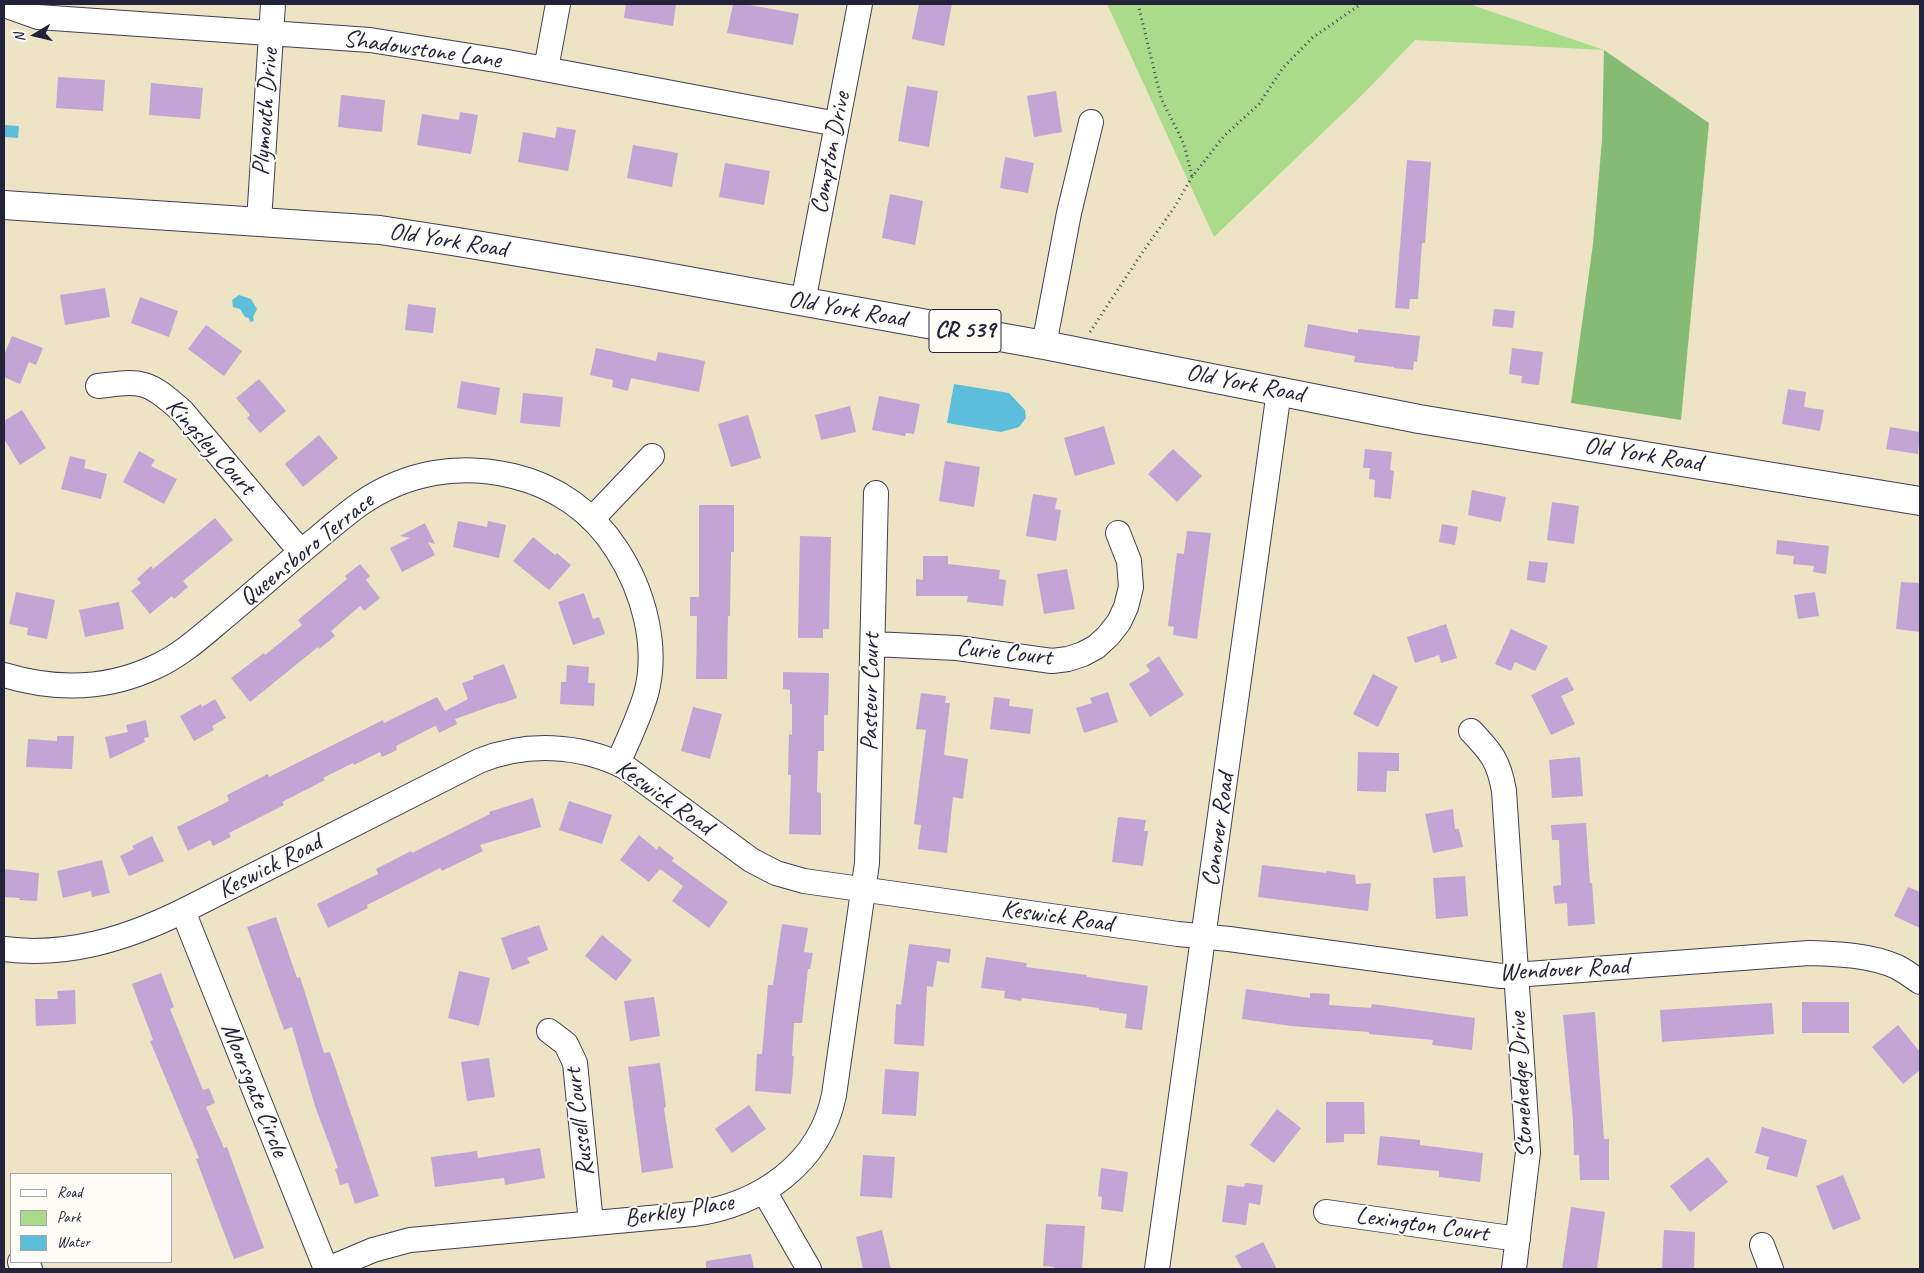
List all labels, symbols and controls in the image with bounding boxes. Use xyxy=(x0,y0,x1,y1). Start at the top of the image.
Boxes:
north arrow xyxy=(10,10,60,60)
street label: Shadowstone Lane xyxy=(341,24,503,76)
text: N xyxy=(11,32,29,43)
street label: Plymouth Drive xyxy=(247,47,285,177)
street label: Compton Drive xyxy=(805,90,857,216)
street label: Old York Road xyxy=(387,217,509,265)
street label: Old York Road xyxy=(786,285,908,335)
road number: CR 539 xyxy=(929,310,1001,352)
street label: Old York Road xyxy=(1184,358,1306,410)
street label: Kingsley Court xyxy=(159,392,261,502)
street label: Old York Road xyxy=(1582,431,1704,479)
street label: Queensboro Terrace xyxy=(234,487,380,613)
street label: Pasteur Court xyxy=(855,633,887,751)
street label: Curie Court xyxy=(955,633,1053,673)
street label: Keswick Road xyxy=(610,754,718,842)
street label: Conover Road xyxy=(1196,771,1242,889)
street label: Keswick Road xyxy=(213,828,327,906)
street label: Keswick Road xyxy=(999,894,1115,940)
street label: Wendover Road xyxy=(1499,952,1629,988)
street label: Stonehedge Drive xyxy=(1503,1011,1541,1159)
street label: Moorsgate Circle xyxy=(214,1019,294,1161)
street label: Russell Court xyxy=(558,1066,602,1178)
legend xyxy=(10,1173,172,1263)
text: Road xyxy=(57,1183,82,1202)
street label: Berkley Place xyxy=(622,1188,736,1234)
street label: Lexington Court xyxy=(1354,1201,1490,1249)
text: Park xyxy=(57,1208,81,1227)
text: Water xyxy=(57,1233,90,1252)

